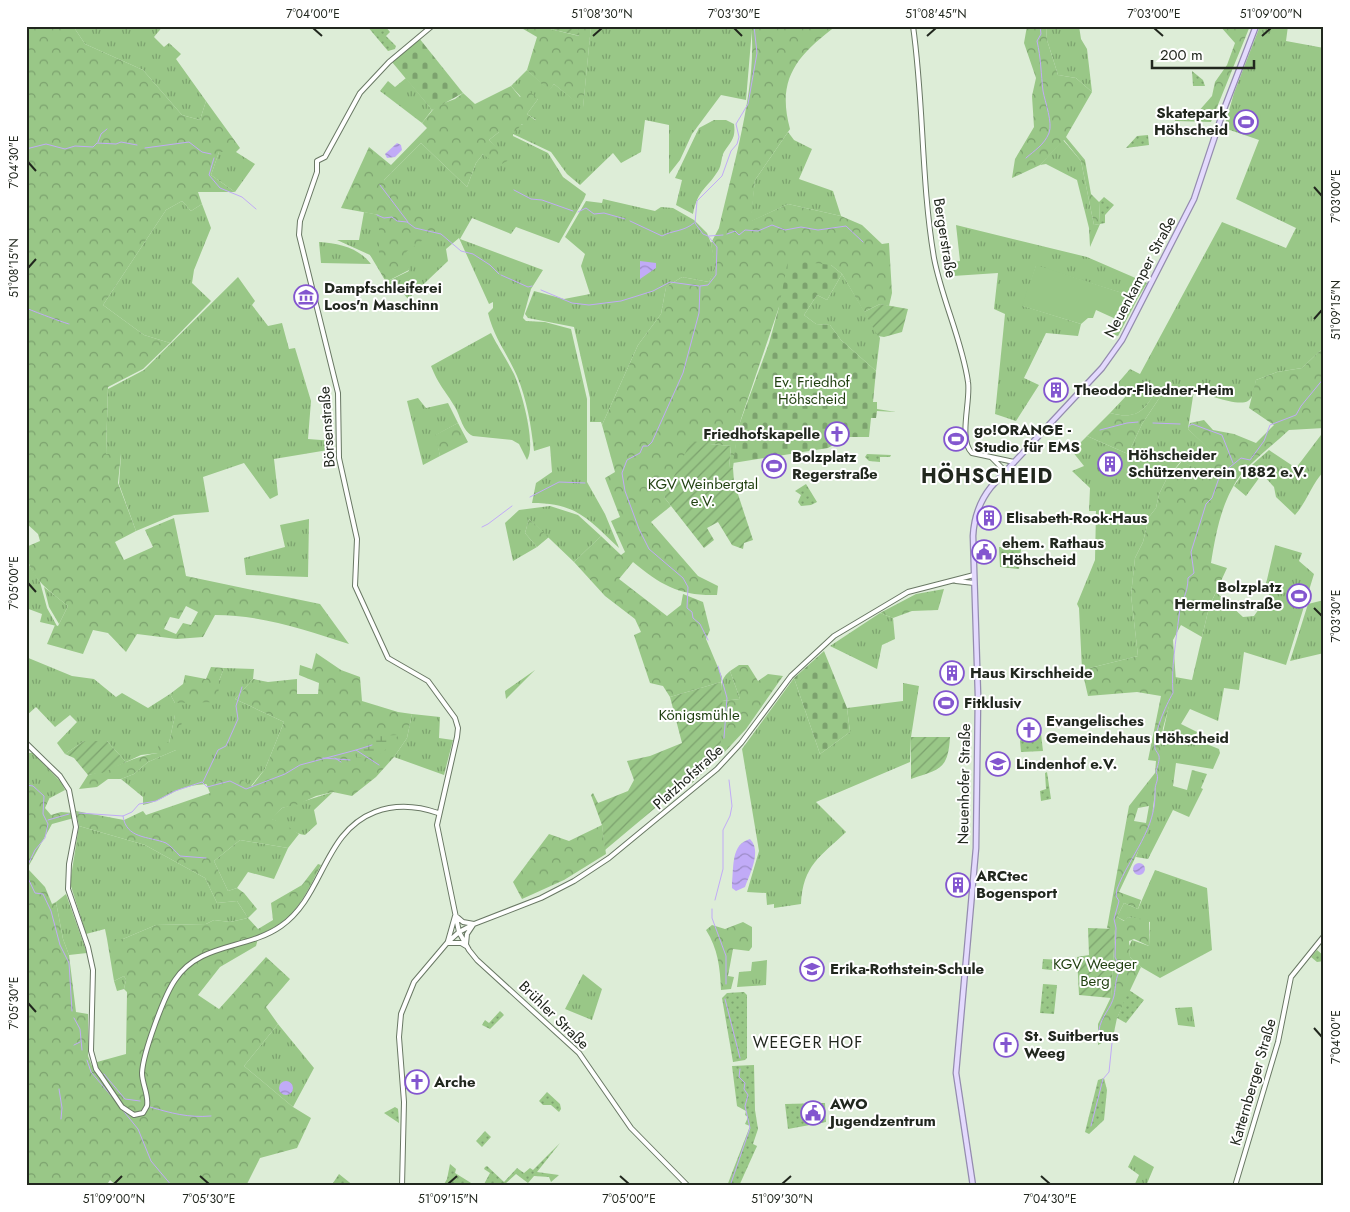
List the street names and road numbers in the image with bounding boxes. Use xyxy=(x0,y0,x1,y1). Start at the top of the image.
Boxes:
street label: Bergerstraße xyxy=(928,196,962,280)
street label: Neuenkamper Straße xyxy=(1099,212,1181,342)
street label: Börsenstraße xyxy=(313,385,341,468)
street label: Neuenhofer Straße xyxy=(952,723,976,845)
street label: Platzhofstraße xyxy=(648,739,728,815)
street label: Brühler Straße xyxy=(514,976,594,1055)
street label: Katternberger Straße xyxy=(1224,1016,1282,1148)

